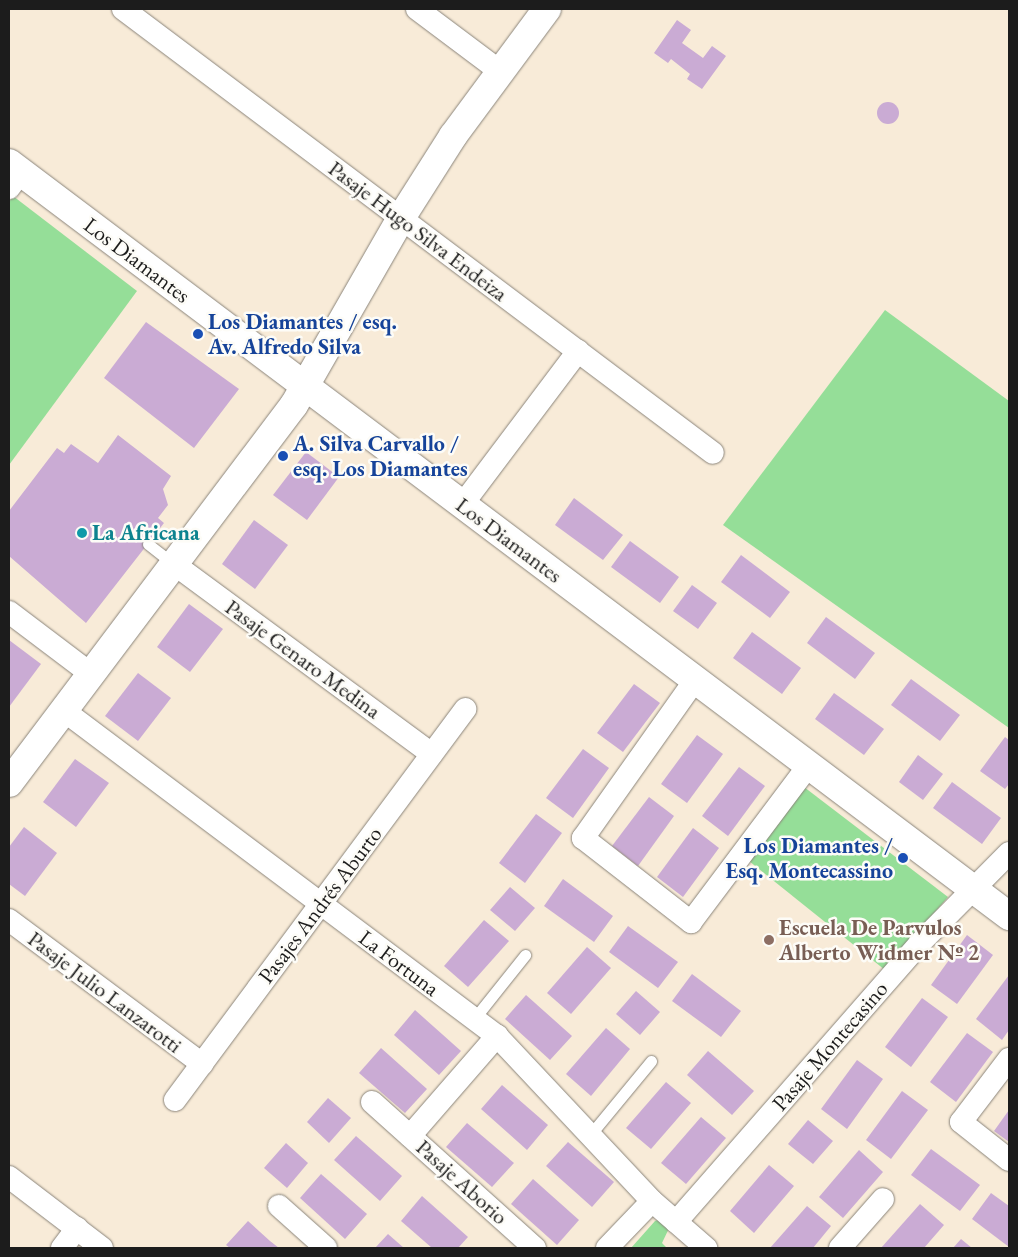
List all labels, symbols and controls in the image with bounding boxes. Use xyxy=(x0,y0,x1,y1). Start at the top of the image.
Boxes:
street label: Pasaje Hugo Silva Endeiza xyxy=(323,155,513,307)
street label: Los Diamantes xyxy=(79,212,195,308)
place label: Los Diamantes / esq. Av. Alfredo Silva xyxy=(208,308,397,360)
marker: Los Diamantes / esq. Av. Alfredo Silva xyxy=(192,328,204,340)
place label: A. Silva Carvallo / esq. Los Diamantes xyxy=(293,430,468,482)
marker: A. Silva Carvallo / esq. Los Diamantes xyxy=(277,450,289,462)
street label: Los Diamantes xyxy=(451,492,567,588)
place label: La Africana xyxy=(92,520,200,546)
marker: La Africana xyxy=(76,527,88,539)
street label: Pasaje Genaro Medina xyxy=(220,594,386,724)
street label: Pasajes Andrés Aburto xyxy=(253,821,387,989)
place label: Los Diamantes / Esq. Montecassino xyxy=(726,832,893,884)
marker: Los Diamantes / Esq. Montecassino xyxy=(897,852,909,864)
place label: Escuela De Parvulos Alberto Widmer Nº 2 xyxy=(779,914,979,966)
street label: La Fortuna xyxy=(354,924,444,1002)
street label: Pasaje Julio Lanzarotti xyxy=(23,925,187,1059)
marker: Escuela De Parvulos Alberto Widmer Nº 2 xyxy=(763,934,775,946)
street label: Pasaje Montecasino xyxy=(767,976,893,1116)
street label: Pasaje Aborio xyxy=(411,1134,513,1230)

